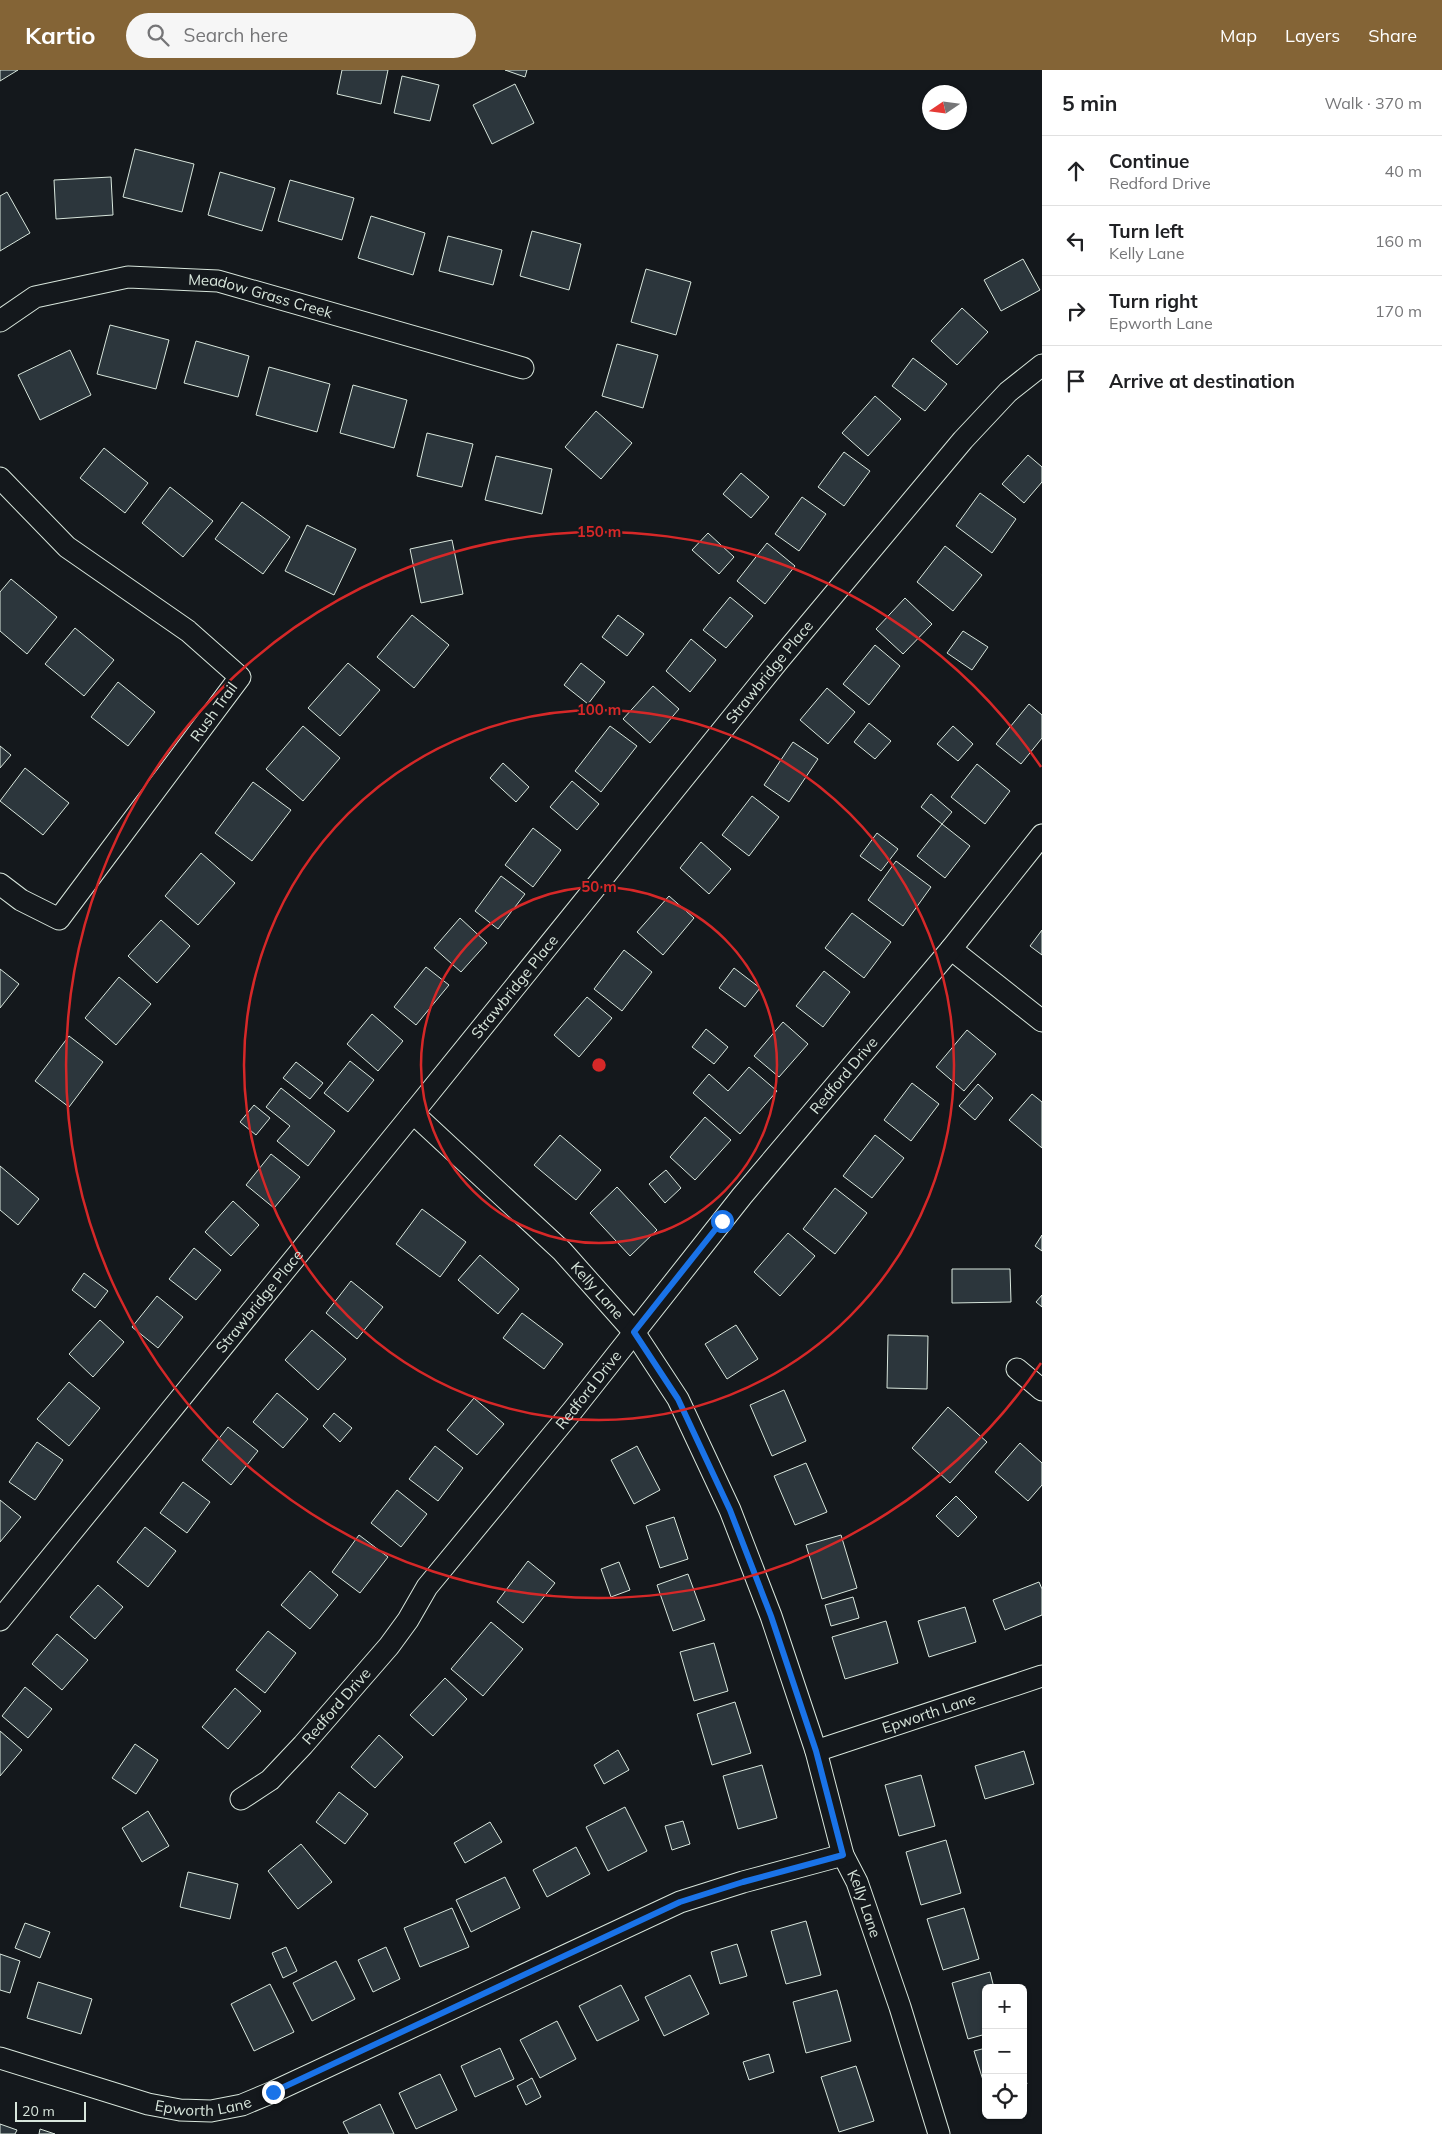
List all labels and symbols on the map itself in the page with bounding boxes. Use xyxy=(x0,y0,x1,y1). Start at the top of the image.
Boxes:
north arrow xyxy=(922,85,967,130)
street label: Meadow Grass Creek xyxy=(188,270,335,322)
text: 150 m xyxy=(577,522,621,541)
street label: Strawbridge Place xyxy=(721,616,817,727)
street label: Rush Trail xyxy=(186,678,241,745)
text: 100 m xyxy=(577,700,621,719)
text: 50 m xyxy=(581,877,617,896)
street label: Strawbridge Place xyxy=(467,931,562,1042)
street label: Redford Drive xyxy=(805,1033,882,1118)
centre of rings xyxy=(590,1056,608,1074)
route start xyxy=(711,1210,734,1233)
street label: Strawbridge Place xyxy=(211,1245,307,1357)
street label: Kelly Lane xyxy=(567,1257,628,1323)
street label: Redford Drive xyxy=(551,1346,625,1433)
street label: Redford Drive xyxy=(298,1664,375,1748)
street label: Epworth Lane xyxy=(880,1689,978,1737)
street label: Kelly Lane xyxy=(843,1866,885,1940)
route end xyxy=(262,2081,285,2104)
street label: Epworth Lane xyxy=(154,2092,254,2120)
scale bar xyxy=(15,2099,86,2122)

